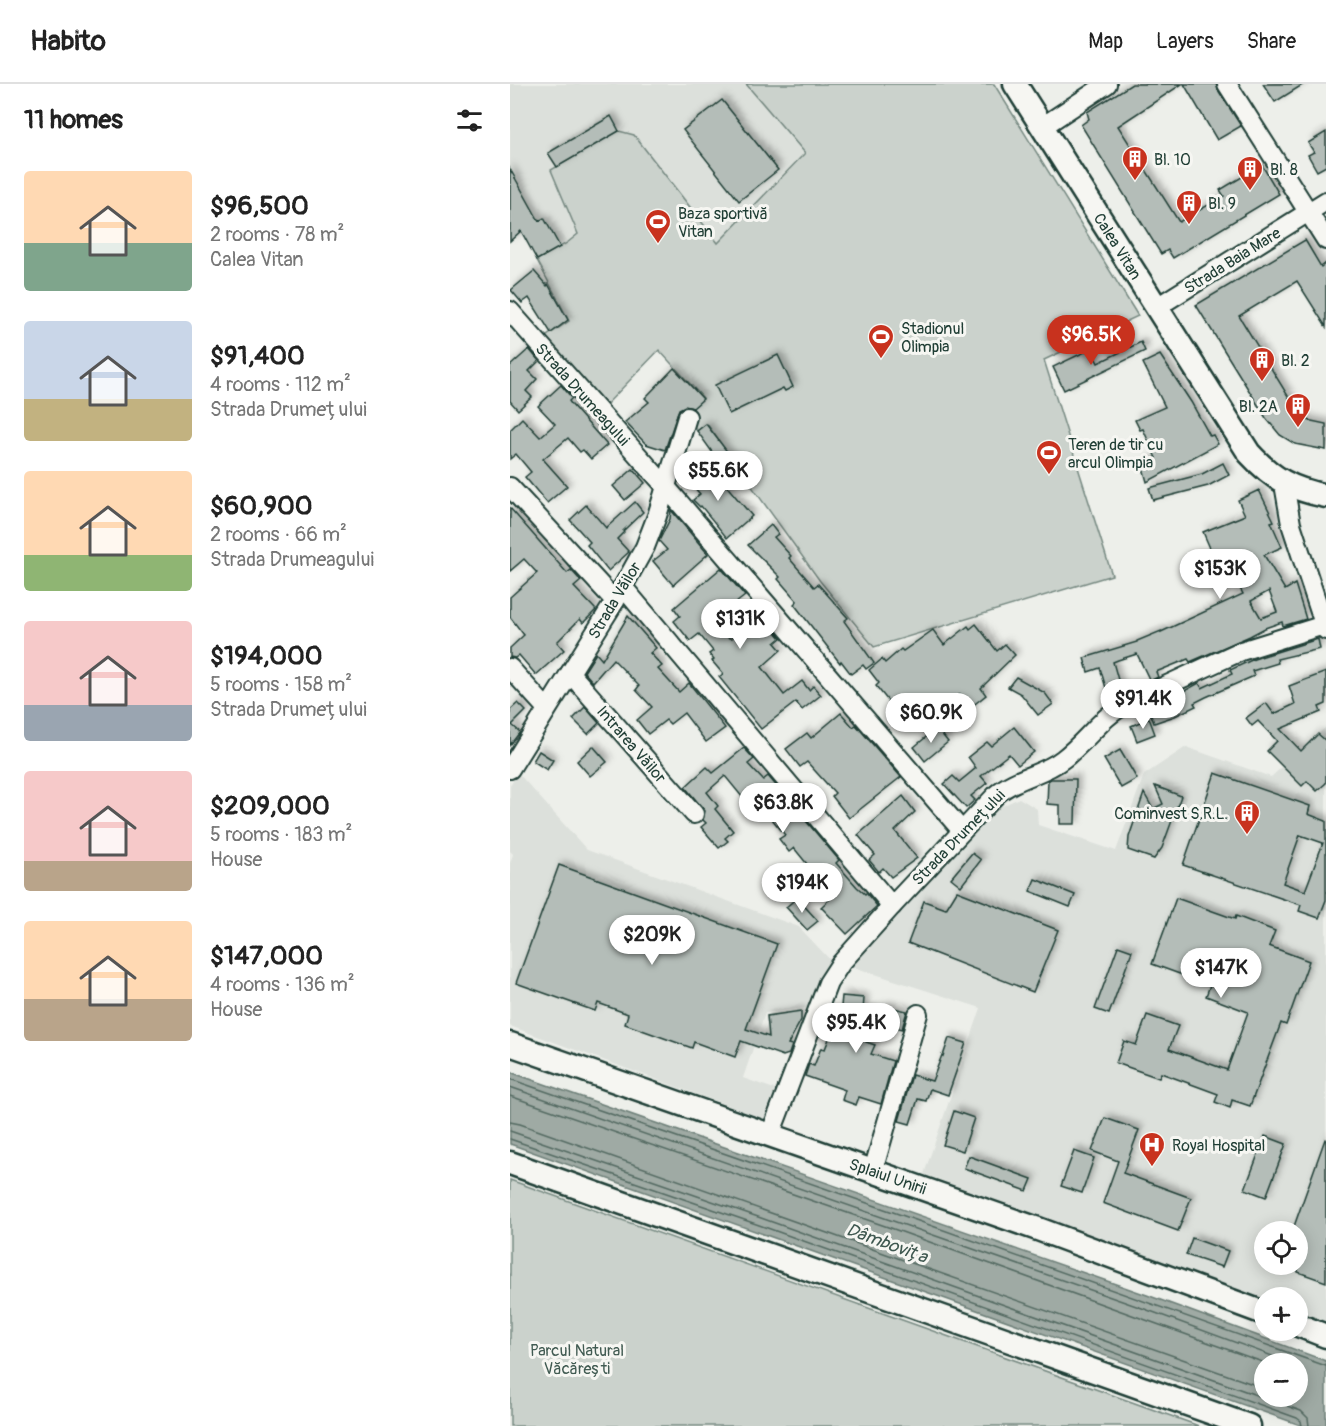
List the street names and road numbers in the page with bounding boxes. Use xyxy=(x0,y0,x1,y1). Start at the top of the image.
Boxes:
street label: Calea Vitan xyxy=(1089,210,1145,284)
street label: Strada Baia Mare xyxy=(1181,223,1285,299)
street label: Strada Drumeagului xyxy=(531,339,634,450)
street label: Strada Văilor xyxy=(584,558,646,643)
street label: Intrarea Văilor xyxy=(592,702,670,788)
street label: Strada Drumețului xyxy=(908,786,1010,890)
street label: Splaiul Unirii xyxy=(846,1154,929,1200)

